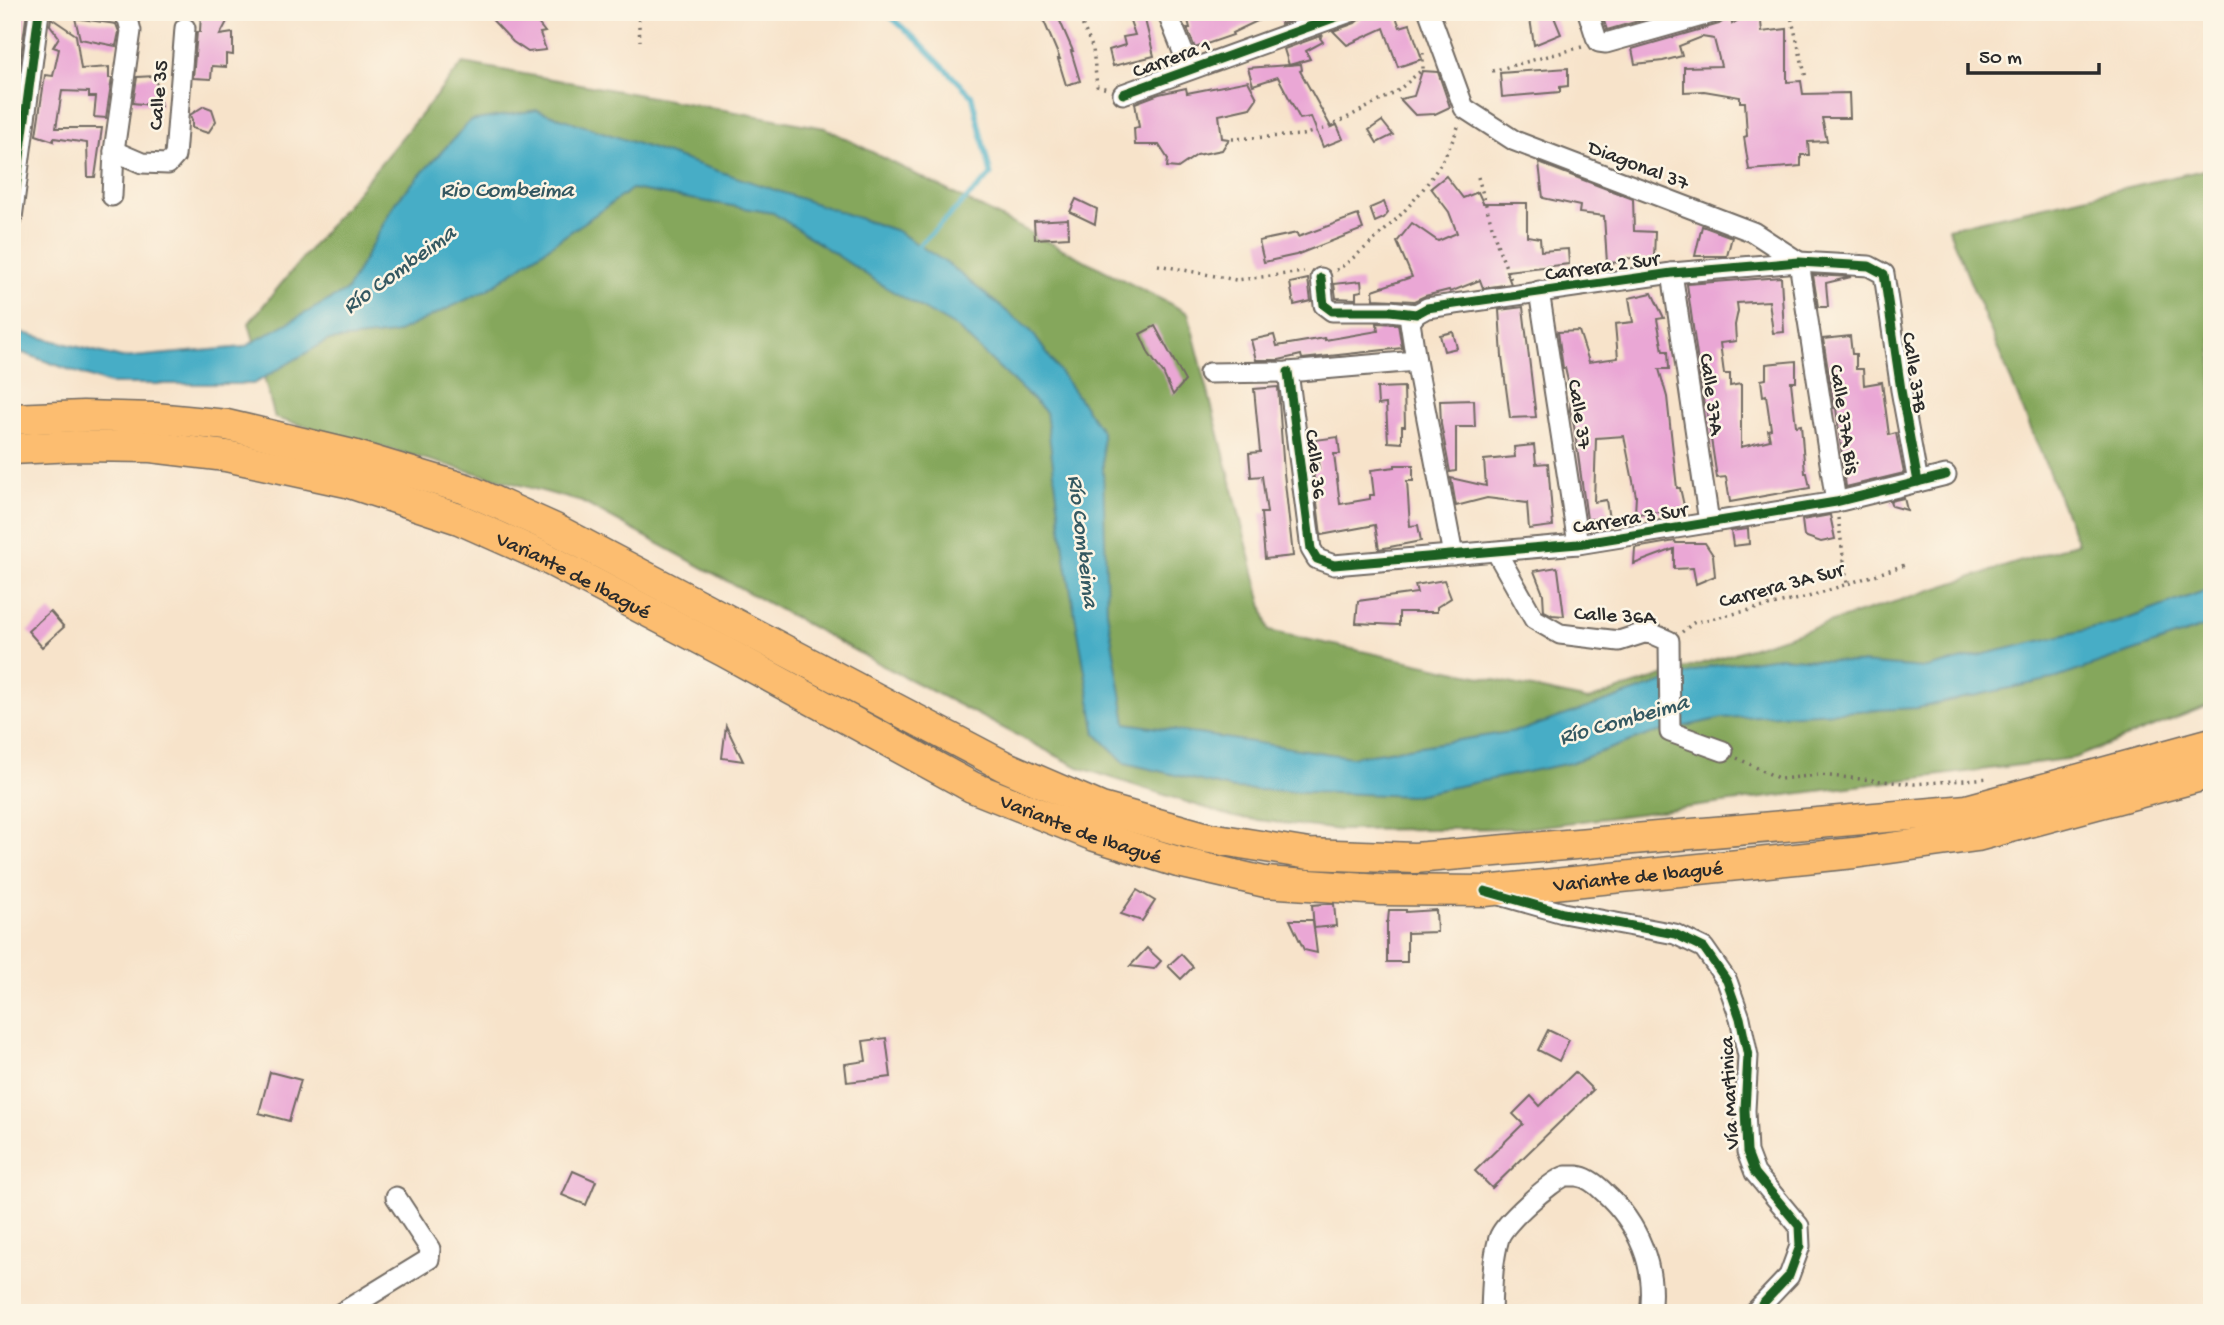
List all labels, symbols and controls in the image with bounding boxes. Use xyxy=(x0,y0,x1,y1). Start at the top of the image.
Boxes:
scale bar xyxy=(1968,32,2100,76)
street label: Carrera 1 xyxy=(1130,35,1215,86)
text: 50 m xyxy=(1979,47,2022,72)
street label: Calle 35 xyxy=(145,59,176,131)
street label: Diagonal 37 xyxy=(1582,136,1693,198)
water label: Rio Combeima xyxy=(440,178,575,205)
water label: Río Combeima xyxy=(338,220,463,321)
street label: Carrera 2 Sur xyxy=(1544,248,1663,289)
street label: Calle 37B xyxy=(1894,331,1931,416)
street label: Calle 37A xyxy=(1691,352,1728,439)
street label: Calle 37A Bis xyxy=(1822,363,1864,477)
street label: Calle 37 xyxy=(1560,378,1596,452)
street label: Calle 36 xyxy=(1297,428,1330,501)
water label: Río Combeima xyxy=(1060,474,1103,610)
street label: Carrera 3 Sur xyxy=(1571,499,1691,542)
street label: Variante de Ibagué xyxy=(491,528,655,627)
street label: Carrera 3A Sur xyxy=(1717,558,1849,616)
street label: Calle 36A xyxy=(1573,603,1658,632)
water label: Río Combeima xyxy=(1556,690,1693,753)
street label: Variante de Ibagué xyxy=(995,790,1165,872)
street label: Variante de Ibagué xyxy=(1551,857,1725,900)
street label: Vía Martinica xyxy=(1716,1034,1747,1151)

